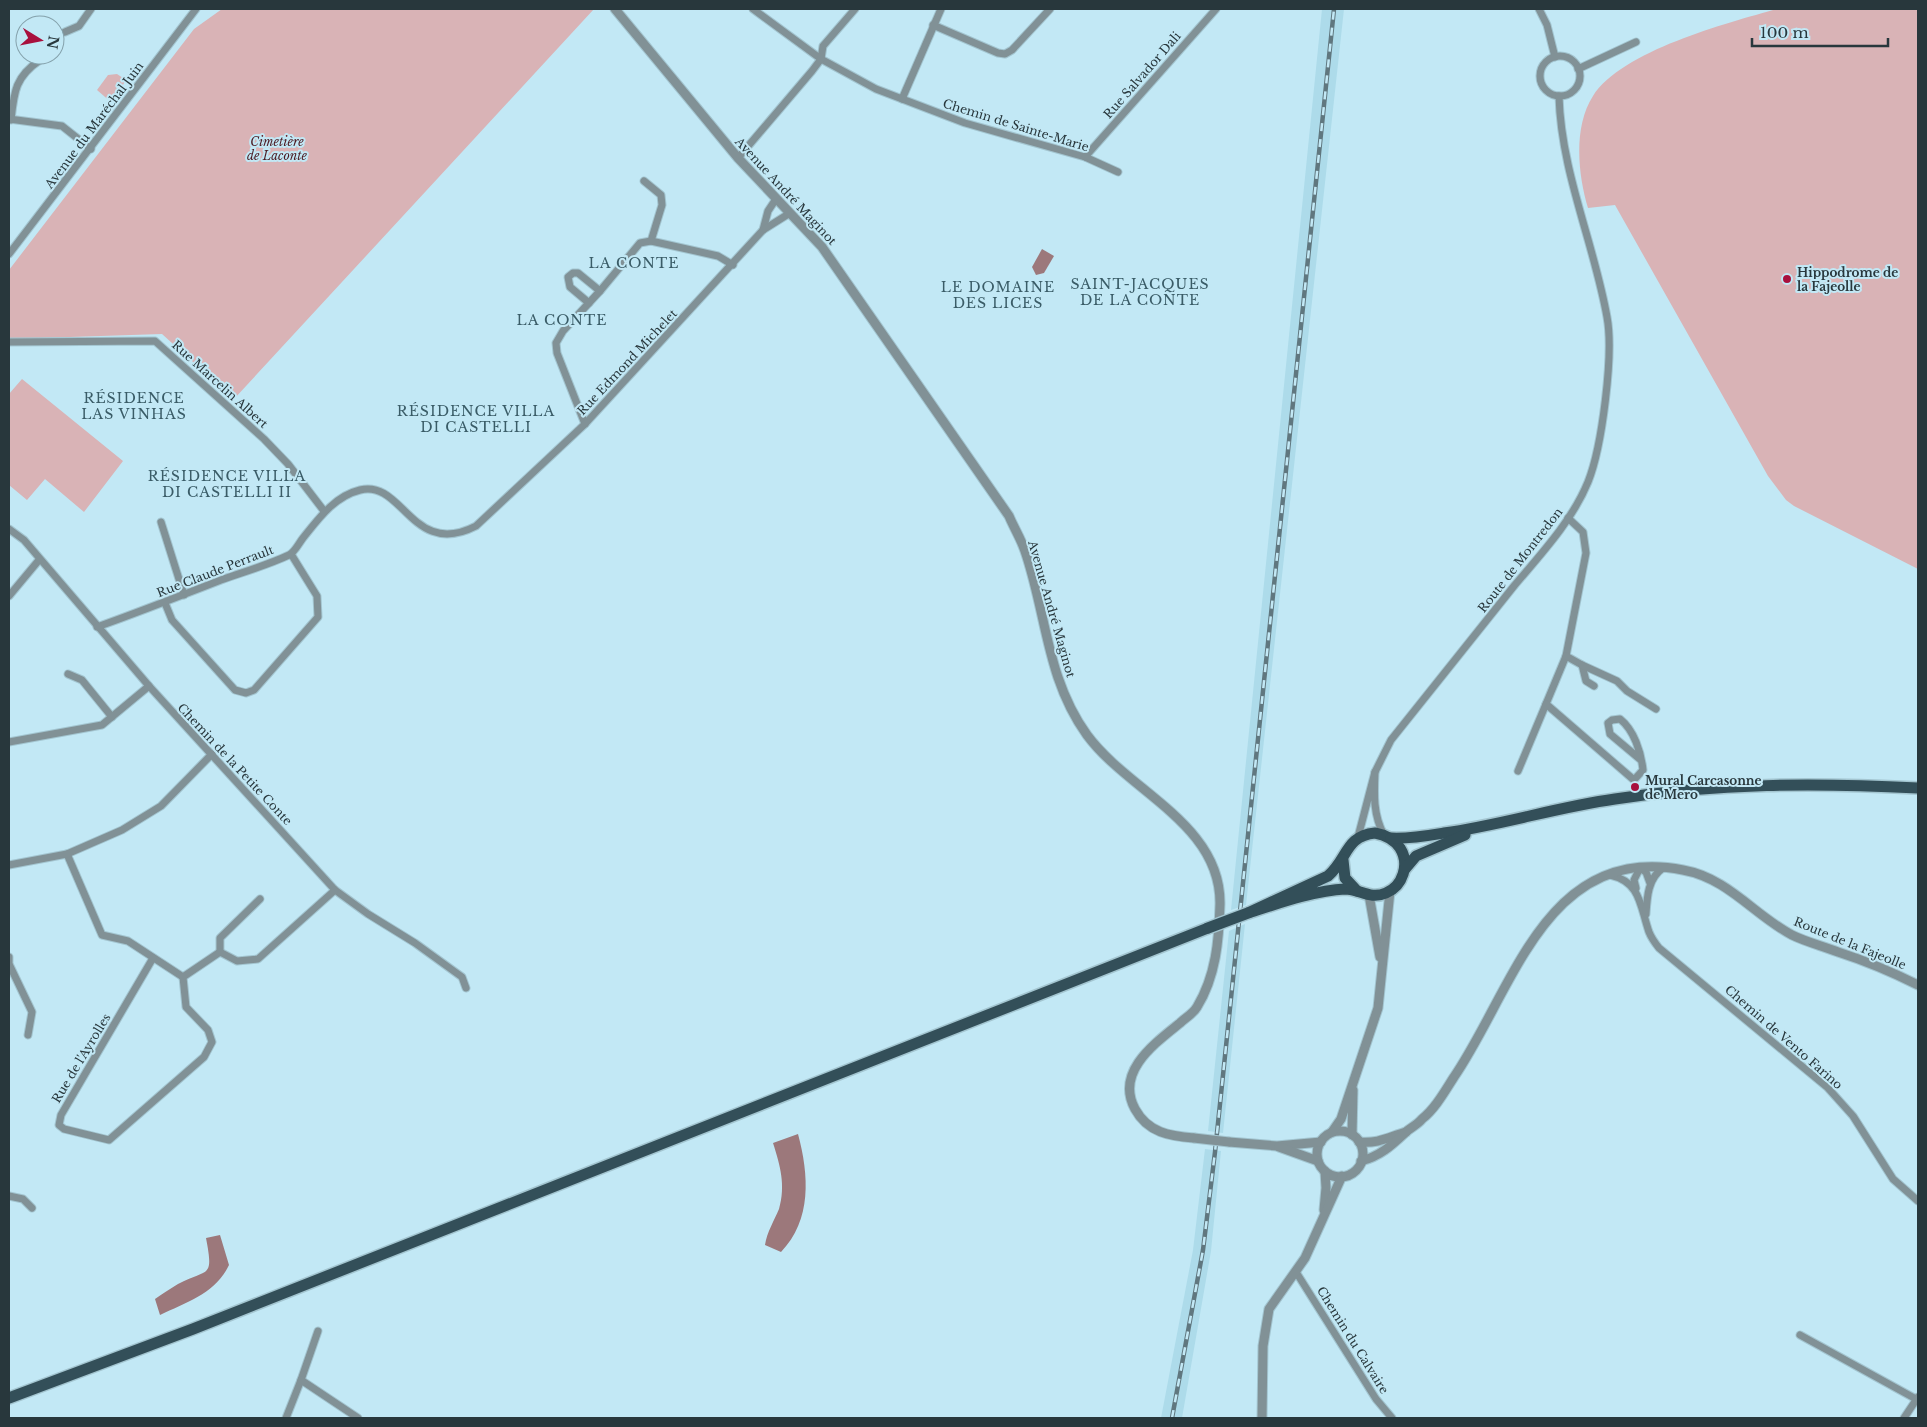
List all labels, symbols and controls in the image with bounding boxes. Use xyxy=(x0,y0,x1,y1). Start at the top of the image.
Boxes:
north arrow xyxy=(15,15,65,65)
scale bar xyxy=(1752,15,1888,47)
text: 100 m xyxy=(1760,23,1809,42)
street label: Rue Salvador Dali xyxy=(1100,29,1184,121)
text: N xyxy=(43,34,63,50)
street label: Avenue du Maréchal Juin xyxy=(41,59,146,192)
street label: Chemin de Sainte-Marie xyxy=(941,96,1091,154)
street label: Avenue André Maginot xyxy=(731,133,840,248)
park label: Cimetière de Laconte xyxy=(247,134,308,163)
district label: LA CONTE xyxy=(589,254,679,272)
place label: Hippodrome de la Fajeolle xyxy=(1797,265,1898,294)
marker: Hippodrome de la Fajeolle xyxy=(1781,273,1793,285)
district label: SAINT-JACQUES DE LA CONTE xyxy=(1070,275,1210,309)
district label: LE DOMAINE DES LICES xyxy=(941,278,1055,312)
street label: Rue Edmond Michelet xyxy=(574,306,680,418)
district label: LA CONTE xyxy=(517,311,607,329)
street label: Rue Marcelin Albert xyxy=(169,337,271,431)
district label: RÉSIDENCE LAS VINHAS xyxy=(81,389,187,423)
district label: RÉSIDENCE VILLA DI CASTELLI xyxy=(397,402,555,436)
district label: RÉSIDENCE VILLA DI CASTELLI II xyxy=(148,467,306,501)
street label: Route de Montredon xyxy=(1475,505,1565,615)
street label: Avenue André Maginot xyxy=(1025,538,1079,680)
street label: Rue Claude Perrault xyxy=(155,542,276,600)
street label: Chemin de la Petite Conte xyxy=(175,700,296,828)
place label: Mural Carcasonne de Mero xyxy=(1645,773,1762,802)
marker: Mural Carcasonne de Mero xyxy=(1629,781,1641,793)
street label: Route de la Fajeolle xyxy=(1792,914,1908,972)
street label: Chemin de Vento Farino xyxy=(1722,982,1846,1092)
street label: Rue de l'Ayrolles xyxy=(48,1011,114,1105)
street label: Chemin du Calvaire xyxy=(1314,1284,1392,1396)

